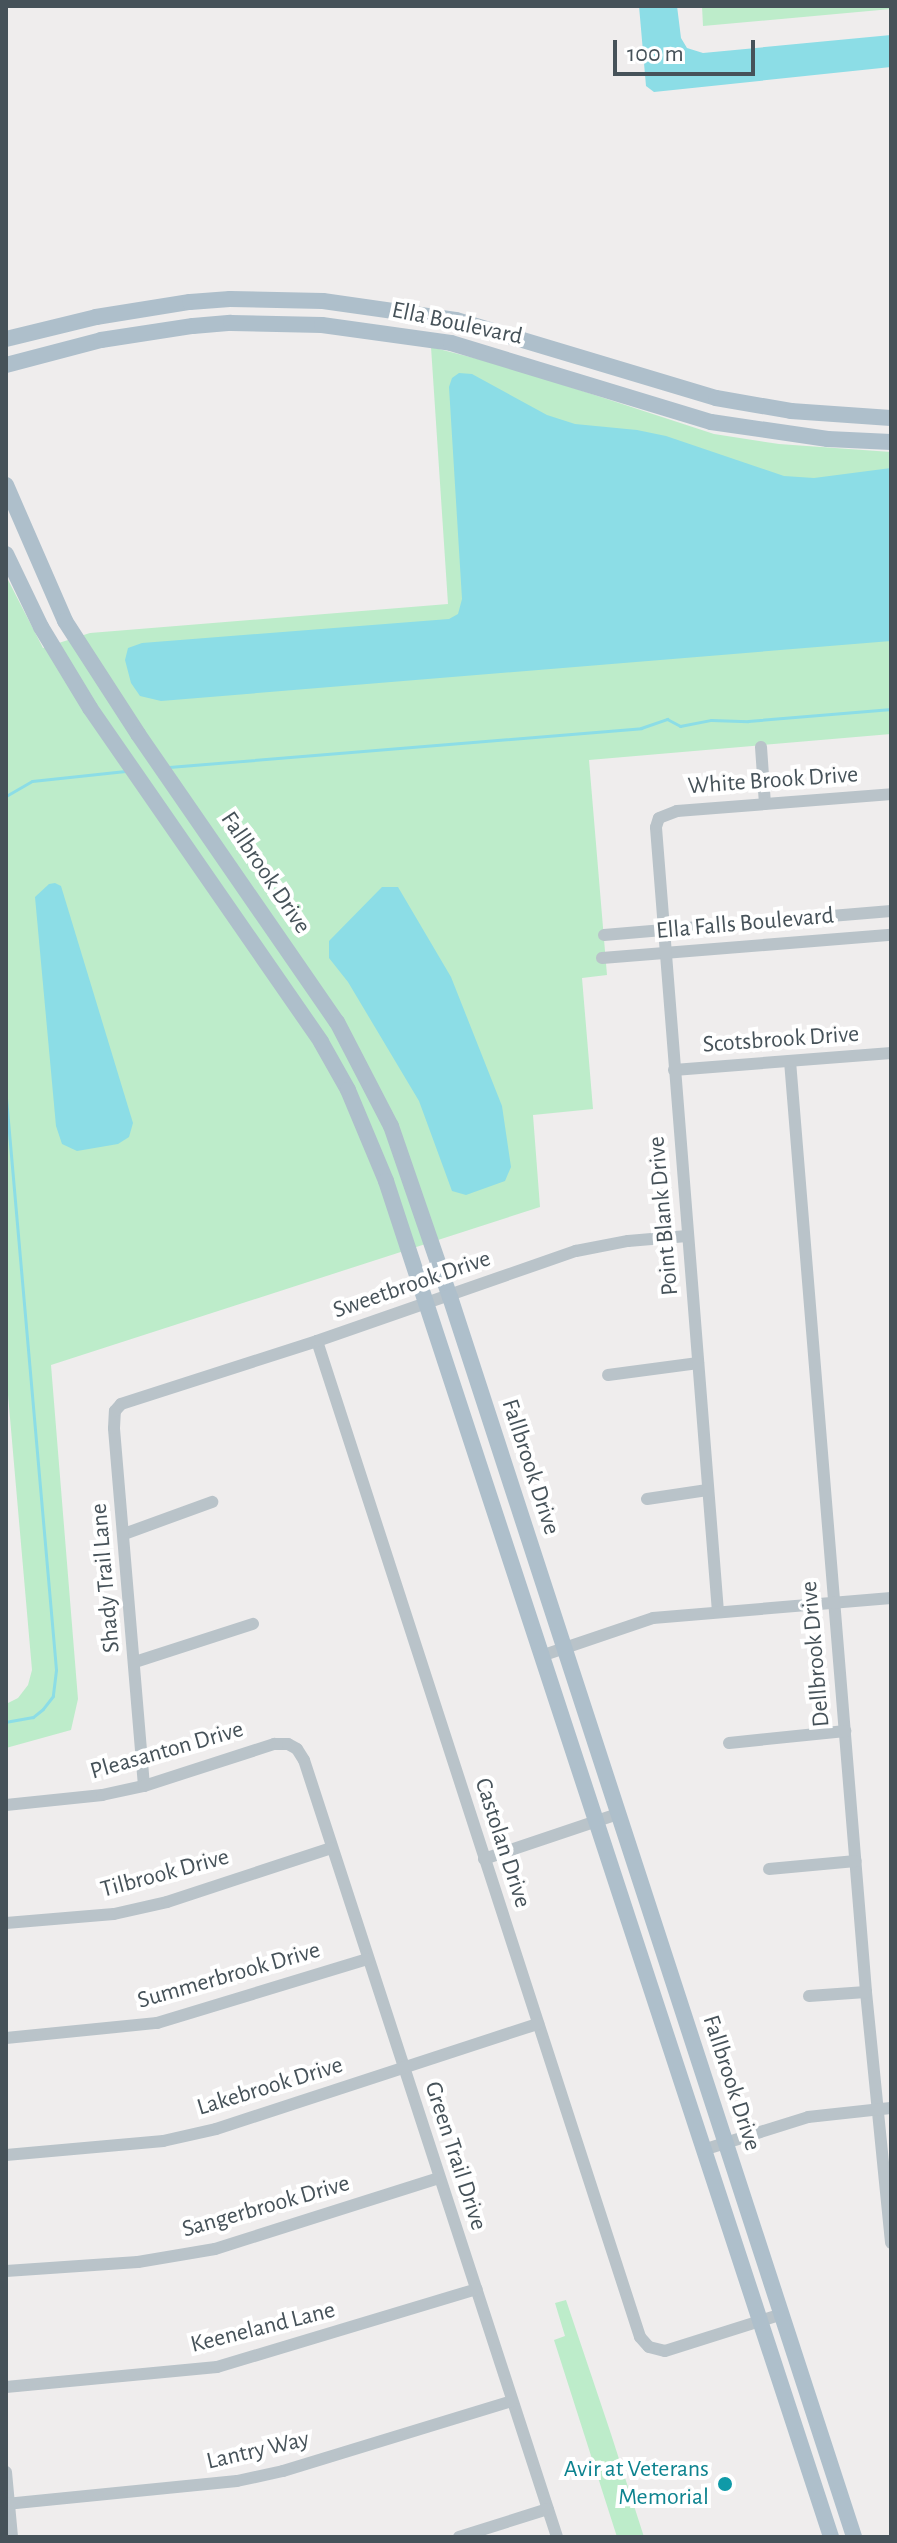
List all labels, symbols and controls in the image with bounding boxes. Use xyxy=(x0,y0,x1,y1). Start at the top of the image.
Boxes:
scale bar xyxy=(617,24,759,74)
text: 100 m xyxy=(627,42,684,66)
street label: Ella Boulevard xyxy=(389,296,525,352)
street label: White Brook Drive xyxy=(687,761,859,801)
street label: Fallbrook Drive xyxy=(214,807,316,939)
street label: Ella Falls Boulevard xyxy=(655,902,835,946)
street label: Scotsbrook Drive xyxy=(702,1020,860,1060)
street label: Point Blank Drive xyxy=(643,1135,685,1297)
street label: Sweetbrook Drive xyxy=(329,1245,495,1325)
street label: Fallbrook Drive xyxy=(495,1396,565,1538)
street label: Shady Trail Lane xyxy=(85,1502,127,1654)
street label: Dellbrook Drive xyxy=(795,1580,837,1728)
street label: Pleasanton Drive xyxy=(87,1715,247,1787)
street label: Castolan Drive xyxy=(468,1775,536,1911)
street label: Tilbrook Drive xyxy=(98,1843,232,1905)
street label: Summerbrook Drive xyxy=(134,1936,324,2016)
street label: Fallbrook Drive xyxy=(696,2012,766,2154)
street label: Lakebrook Drive xyxy=(194,2051,346,2123)
street label: Green Trail Drive xyxy=(417,2078,493,2234)
street label: Sangerbrook Drive xyxy=(179,2169,353,2245)
street label: Keeneland Lane xyxy=(188,2296,338,2360)
street label: Lantry Way xyxy=(204,2425,312,2477)
place label: Avir at Veterans Memorial xyxy=(564,2456,709,2512)
marker: Avir at Veterans Memorial xyxy=(716,2475,734,2493)

